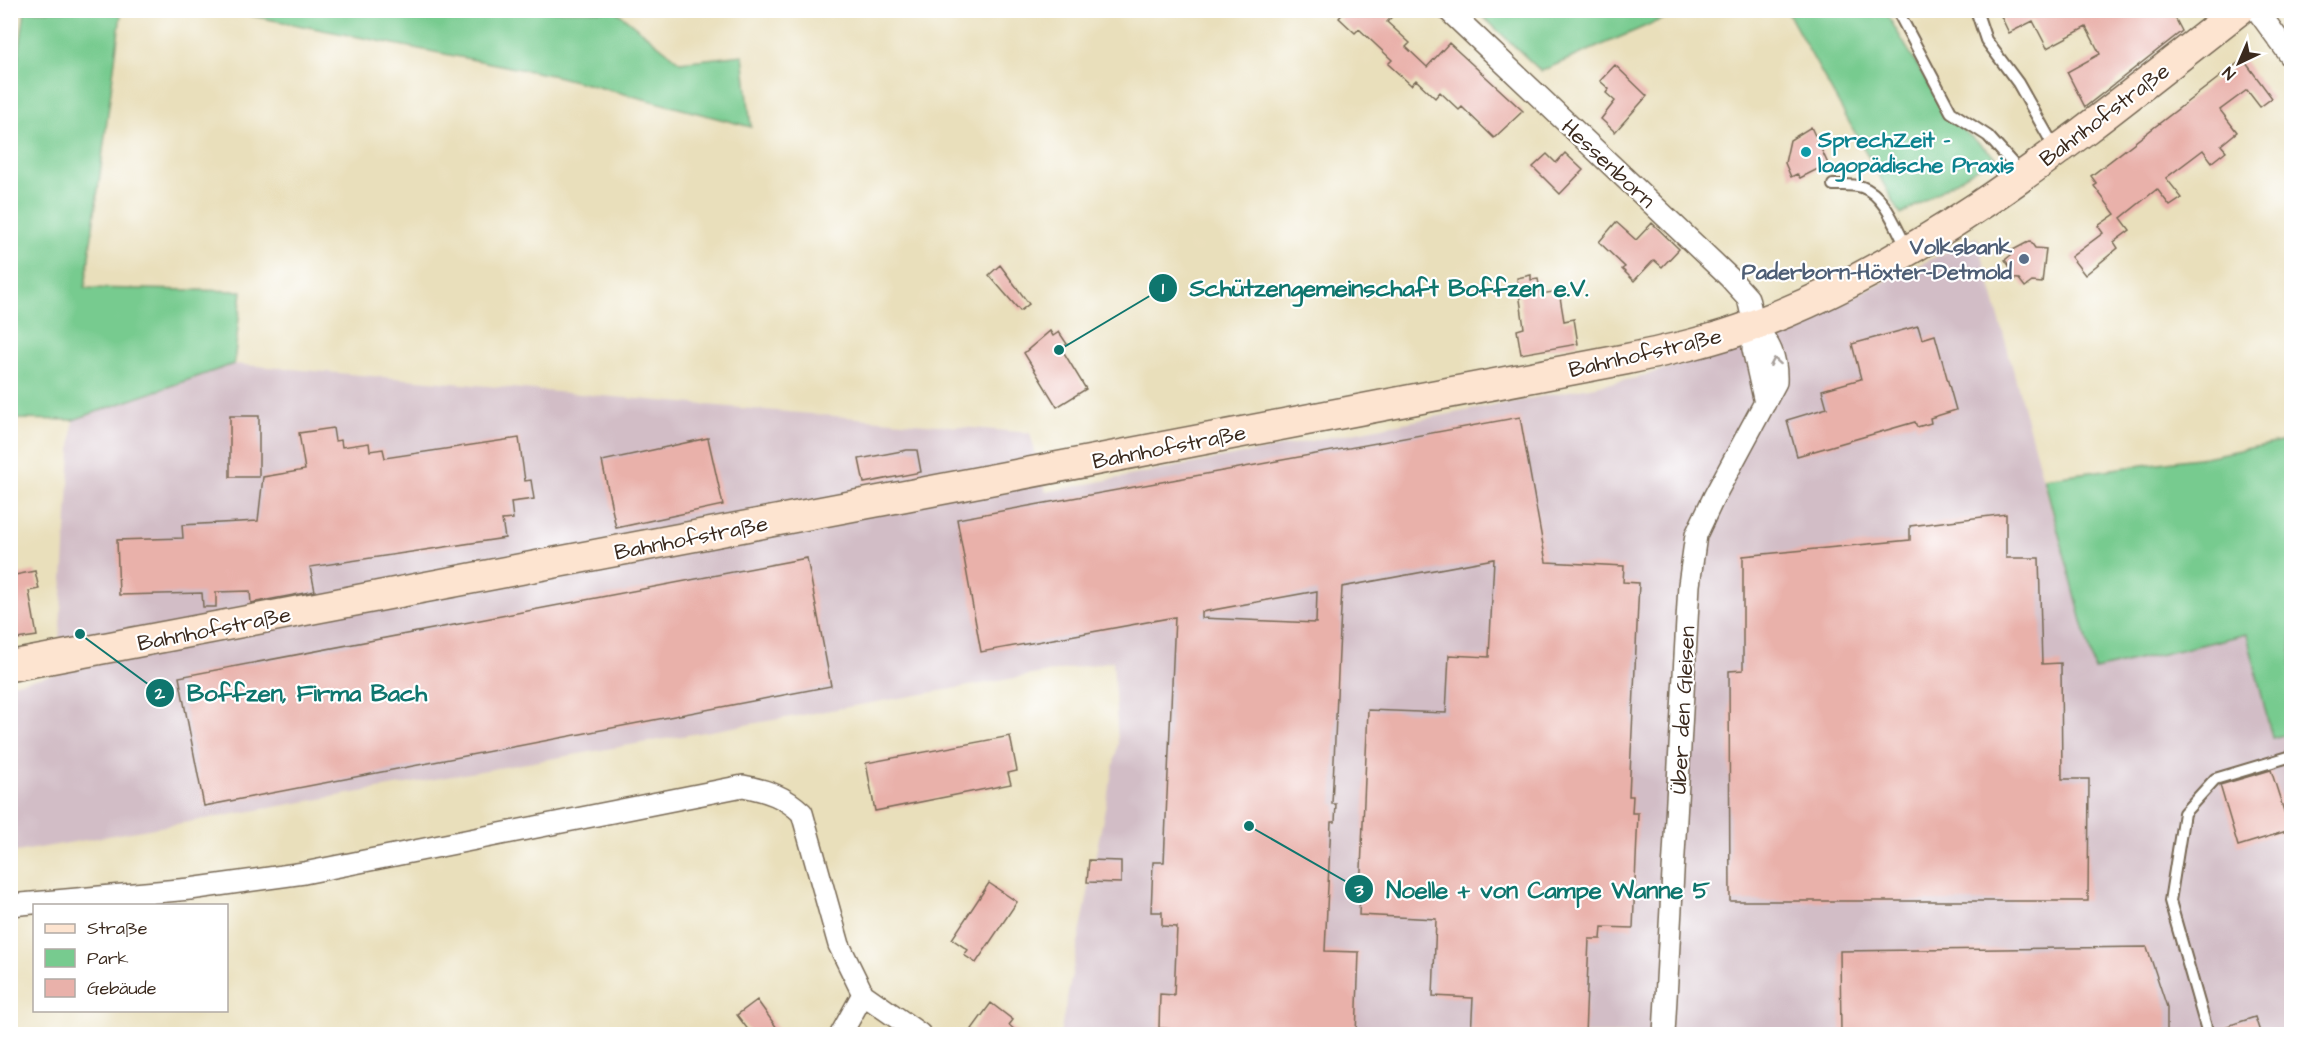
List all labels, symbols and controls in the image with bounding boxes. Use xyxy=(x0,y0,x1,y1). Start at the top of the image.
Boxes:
north arrow xyxy=(2209,33,2269,93)
street label: Bahnhofstraße xyxy=(2033,56,2177,174)
text: N xyxy=(2218,62,2241,84)
street label: Hessenborn xyxy=(1554,112,1662,216)
place label: SprechZeit - logopädische Praxis xyxy=(1817,125,2014,182)
marker: SprechZeit - logopädische Praxis xyxy=(1799,145,1813,159)
place label: Volksbank Paderborn-Höxter-Detmold xyxy=(1742,232,2013,288)
marker: Volksbank Paderborn-Höxter-Detmold xyxy=(2017,252,2031,266)
callout: Schützengemeinschaft Boffzen e.V. xyxy=(1148,267,1601,309)
text: Schützengemeinschaft Boffzen e.V. xyxy=(1188,272,1589,307)
text: 1 xyxy=(1162,276,1165,301)
street label: Bahnhofstraße xyxy=(1566,321,1725,386)
one-way arrow xyxy=(1769,357,1781,367)
street label: Bahnhofstraße xyxy=(1090,417,1249,478)
street label: Bahnhofstraße xyxy=(612,508,771,569)
street label: Bahnhofstraße xyxy=(135,599,294,660)
street label: Über den Gleisen xyxy=(1664,625,1703,795)
callout: Boffzen, Firma Bach xyxy=(145,672,439,714)
text: Boffzen, Firma Bach xyxy=(187,677,428,711)
text: 2 xyxy=(154,681,166,706)
callout: Noelle + von Campe Wanne 5 xyxy=(1344,868,1722,910)
text: Noelle + von Campe Wanne 5 xyxy=(1386,874,1711,908)
text: 3 xyxy=(1353,878,1364,903)
legend xyxy=(33,904,228,1012)
text: Straße xyxy=(87,916,148,941)
text: Park xyxy=(87,946,129,971)
text: Gebäude xyxy=(87,976,157,1001)

